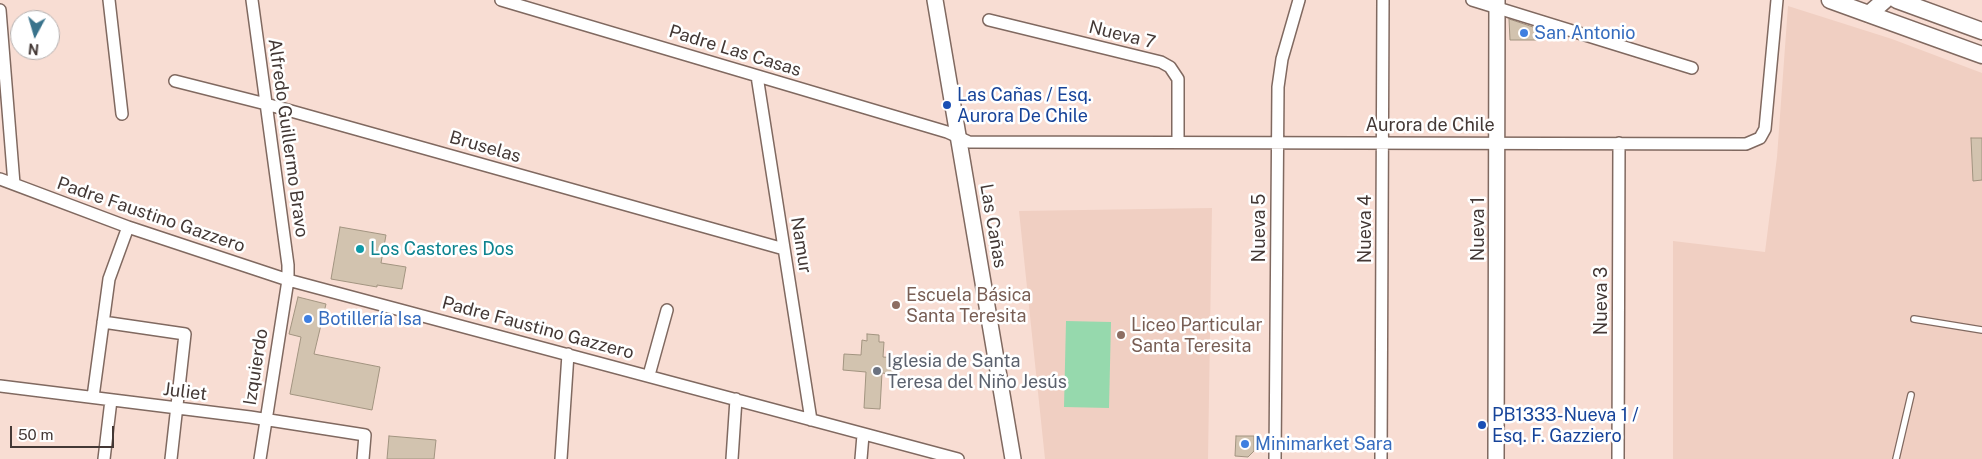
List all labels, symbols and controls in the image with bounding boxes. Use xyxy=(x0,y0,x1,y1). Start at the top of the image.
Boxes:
north arrow xyxy=(10,10,60,60)
street label: Nueva 7 xyxy=(1086,16,1158,54)
street label: Padre Las Casas xyxy=(666,21,804,81)
place label: San Antonio xyxy=(1534,22,1635,44)
marker: San Antonio xyxy=(1518,27,1530,39)
street label: Alfredo Guillermo Bravo xyxy=(263,37,313,239)
text: N xyxy=(27,40,40,57)
place label: Las Cañas / Esq. Aurora De Chile xyxy=(957,84,1092,126)
marker: Las Cañas / Esq. Aurora De Chile xyxy=(941,99,953,111)
street label: Aurora de Chile xyxy=(1365,114,1495,136)
street label: Bruselas xyxy=(447,127,523,167)
street label: Padre Faustino Gazzero xyxy=(54,173,248,257)
street label: Las Cañas xyxy=(975,182,1011,270)
street label: Nueva 5 xyxy=(1248,194,1270,262)
street label: Nueva 4 xyxy=(1354,195,1376,263)
street label: Nueva 1 xyxy=(1467,197,1489,261)
street label: Namur xyxy=(786,215,816,275)
place label: Los Castores Dos xyxy=(370,238,514,260)
marker: Los Castores Dos xyxy=(354,243,366,255)
street label: Nueva 3 xyxy=(1590,267,1612,335)
place label: Escuela Básica Santa Teresita xyxy=(906,284,1031,326)
street label: Padre Faustino Gazzero xyxy=(440,292,636,364)
marker: Escuela Básica Santa Teresita xyxy=(890,299,902,311)
place label: Botillería Isa xyxy=(318,308,422,330)
marker: Botillería Isa xyxy=(302,313,314,325)
place label: Liceo Particular Santa Teresita xyxy=(1131,314,1262,356)
street label: Izquierdo xyxy=(239,327,273,407)
marker: Liceo Particular Santa Teresita xyxy=(1115,329,1127,341)
place label: Iglesia de Santa Teresa del Niño Jesús xyxy=(887,350,1067,392)
marker: Iglesia de Santa Teresa del Niño Jesús xyxy=(871,365,883,377)
street label: Juliet xyxy=(162,379,208,405)
place label: PB1333-Nueva 1 / Esq. F. Gazziero xyxy=(1492,404,1639,446)
scale bar xyxy=(12,416,116,448)
marker: PB1333-Nueva 1 / Esq. F. Gazziero xyxy=(1476,419,1488,431)
text: 50 m xyxy=(18,426,53,443)
place label: Minimarket Sara xyxy=(1255,433,1392,455)
marker: Minimarket Sara xyxy=(1239,438,1251,450)

